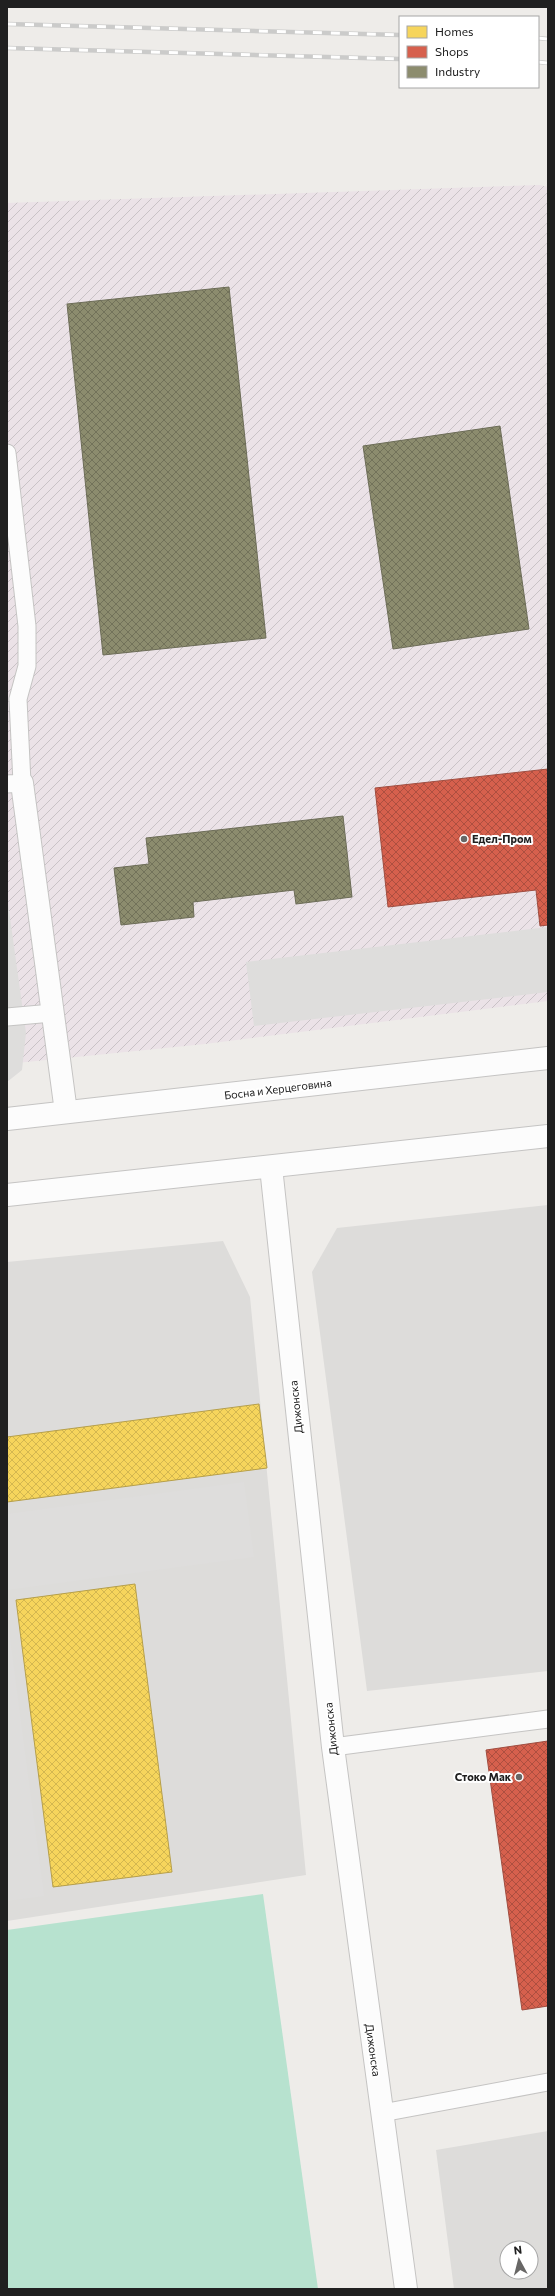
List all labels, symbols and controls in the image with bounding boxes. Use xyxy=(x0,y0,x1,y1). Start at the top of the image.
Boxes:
legend xyxy=(399,16,539,88)
text: Homes xyxy=(435,24,473,38)
text: Shops xyxy=(435,44,469,58)
text: Industry xyxy=(435,64,480,78)
place label: Едел-Пром xyxy=(472,832,532,845)
marker: Едел-Пром xyxy=(459,834,469,844)
street label: Босна и Херцеговина xyxy=(223,1075,332,1102)
street label: Дижонска xyxy=(286,1380,305,1434)
street label: Дижонска xyxy=(321,1702,340,1756)
place label: Стоко Мак xyxy=(455,1770,512,1783)
marker: Стоко Мак xyxy=(514,1772,524,1782)
street label: Дижонска xyxy=(363,2023,384,2077)
north arrow xyxy=(499,2240,539,2280)
text: N xyxy=(513,2243,523,2257)

